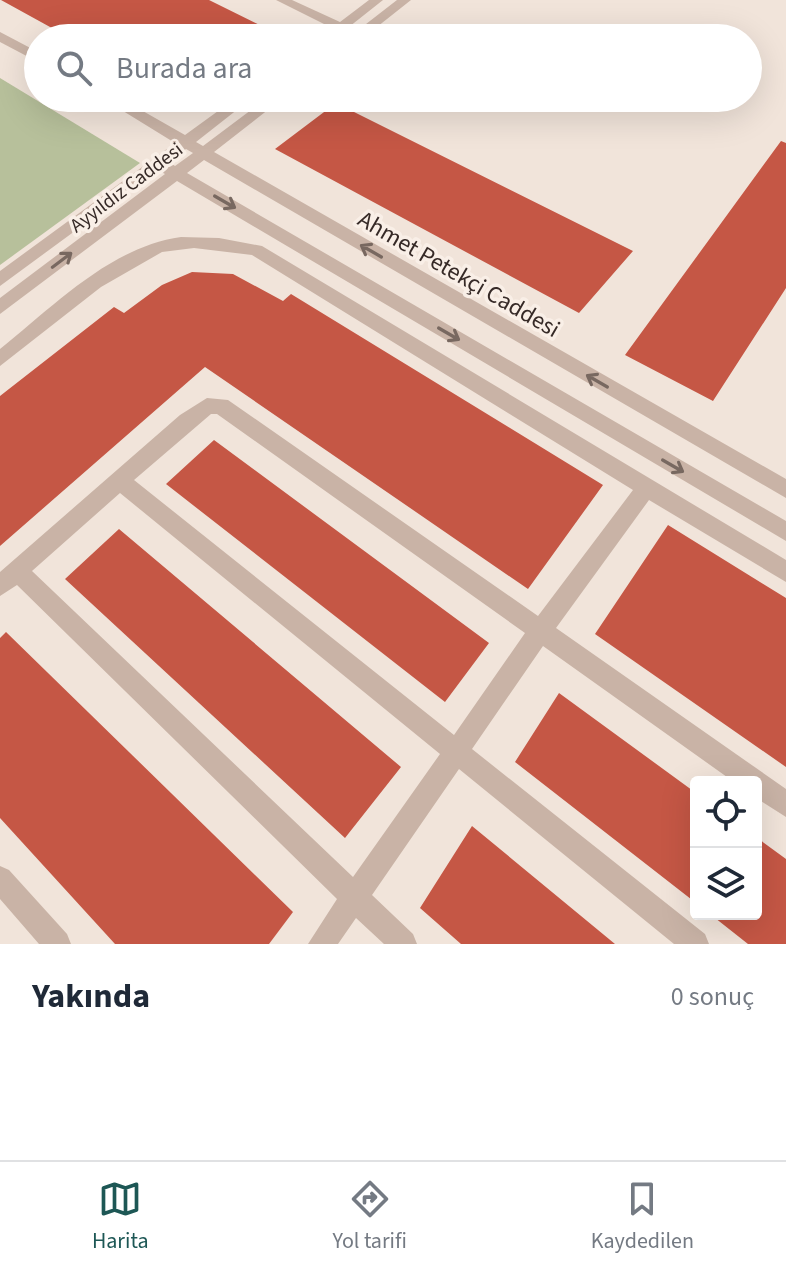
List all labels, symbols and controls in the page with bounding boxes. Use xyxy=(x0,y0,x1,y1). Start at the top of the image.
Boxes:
search box xyxy=(24,24,762,112)
icon: search xyxy=(52,46,96,90)
text: Burada ara xyxy=(116,47,253,90)
street label: Ayyıldız Caddesi xyxy=(64,136,189,240)
one-way arrow xyxy=(213,194,236,210)
street label: Ahmet Petekçi Caddesi xyxy=(351,202,566,347)
one-way arrow xyxy=(360,243,383,259)
one-way arrow xyxy=(51,251,72,268)
one-way arrow xyxy=(437,326,460,342)
one-way arrow xyxy=(586,373,609,389)
one-way arrow xyxy=(661,458,684,474)
map controls xyxy=(690,776,762,920)
button: locate xyxy=(690,776,762,848)
button: layers xyxy=(690,848,762,920)
text: Yakında xyxy=(32,972,150,1021)
text: 0 sonuç xyxy=(671,978,754,1015)
tab: Harita xyxy=(92,1177,148,1257)
tab: Yol tarifi xyxy=(332,1177,407,1257)
tab: Kaydedilen xyxy=(591,1177,694,1257)

